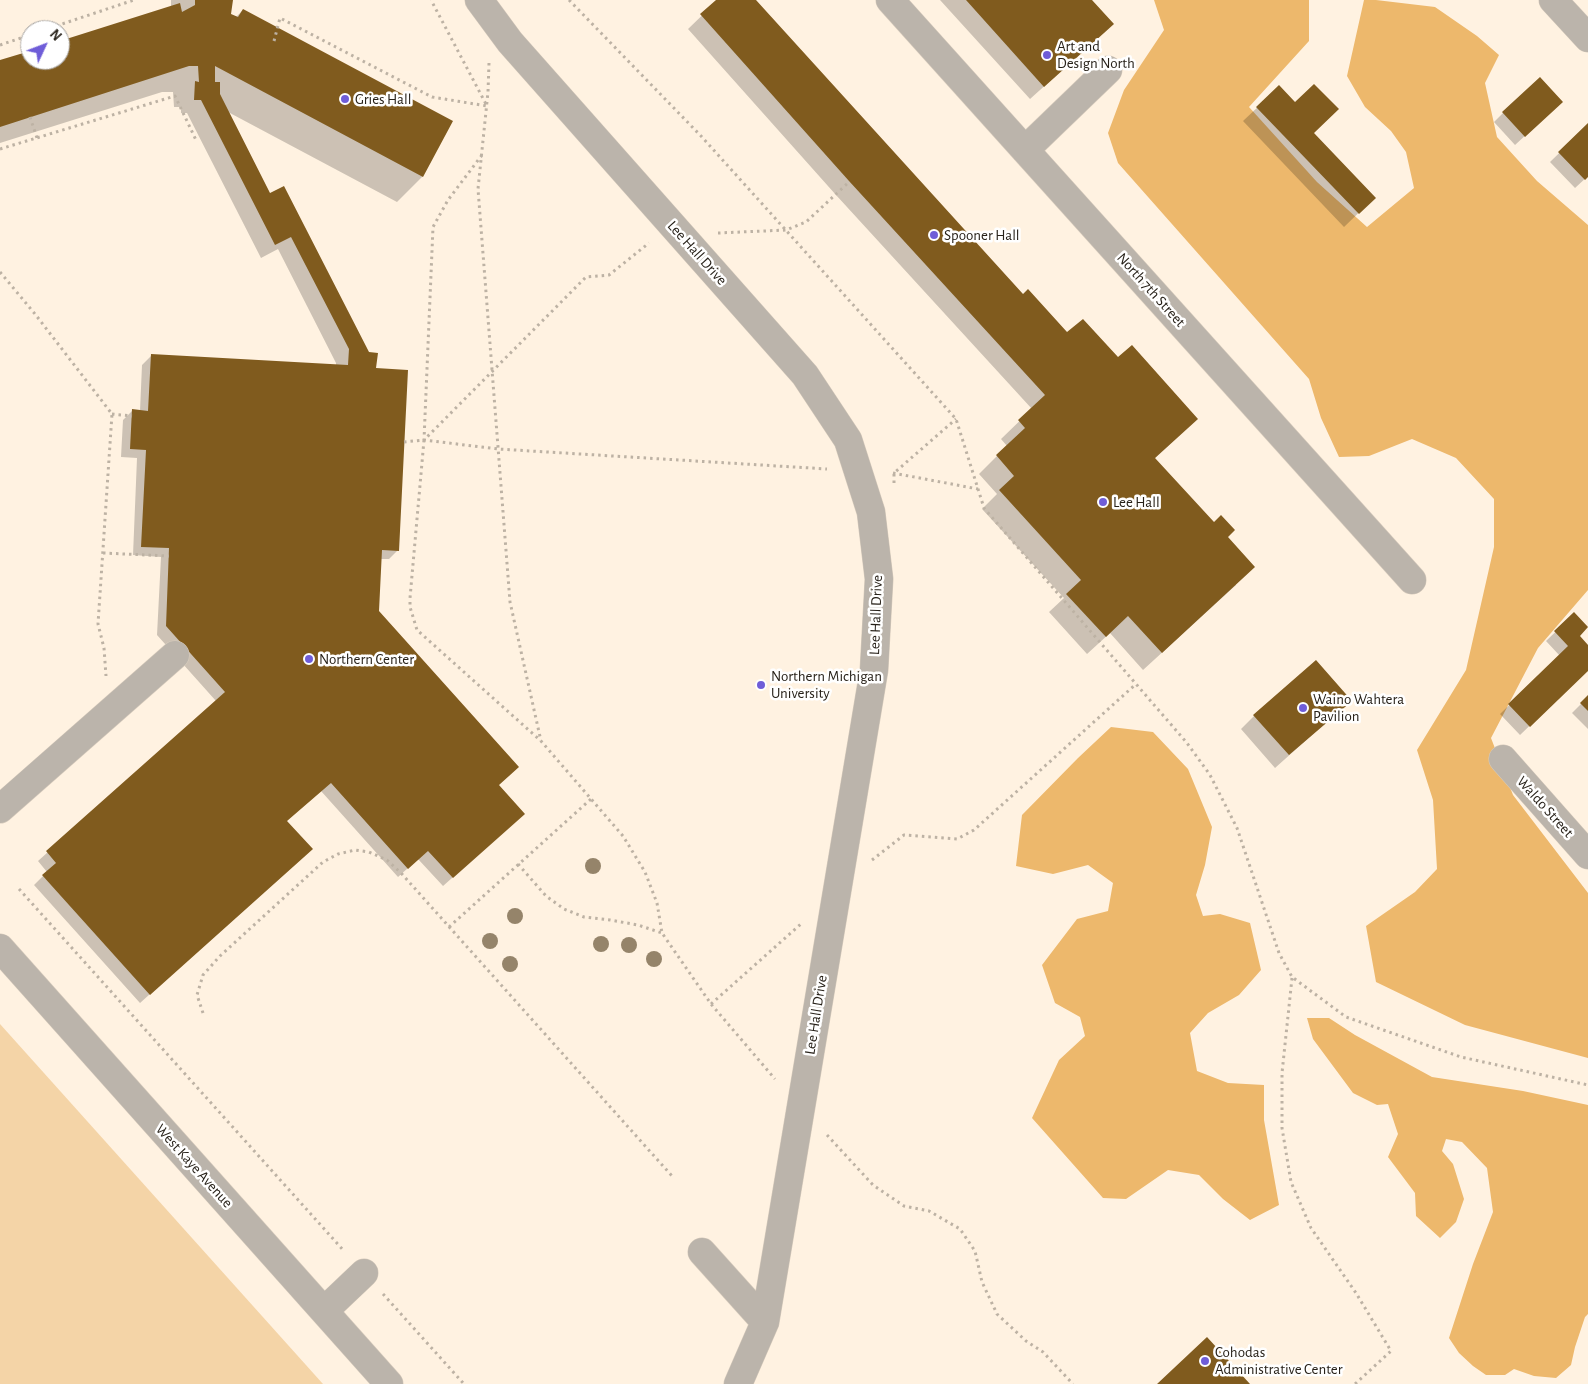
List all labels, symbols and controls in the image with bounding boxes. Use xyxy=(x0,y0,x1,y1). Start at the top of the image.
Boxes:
north arrow xyxy=(20,20,70,70)
text: N xyxy=(47,27,64,44)
place label: Art and Design North xyxy=(1057,37,1135,72)
marker: Art and Design North xyxy=(1041,49,1053,61)
place label: Gries Hall xyxy=(355,90,411,108)
marker: Gries Hall xyxy=(339,93,351,105)
street label: Lee Hall Drive xyxy=(663,217,731,289)
place label: Spooner Hall xyxy=(944,226,1020,244)
marker: Spooner Hall xyxy=(928,229,940,241)
street label: North 7th Street xyxy=(1113,249,1189,331)
place label: Lee Hall xyxy=(1113,493,1160,511)
marker: Lee Hall xyxy=(1097,496,1109,508)
street label: Lee Hall Drive xyxy=(866,575,886,655)
place label: Northern Center xyxy=(319,650,414,668)
marker: Northern Center xyxy=(303,653,315,665)
place label: Northern Michigan University xyxy=(771,667,882,702)
marker: Northern Michigan University xyxy=(755,679,767,691)
place label: Waino Wahtera Pavilion xyxy=(1313,690,1404,725)
marker: Waino Wahtera Pavilion xyxy=(1297,702,1309,714)
street label: Waldo Street xyxy=(1513,773,1577,841)
street label: Lee Hall Drive xyxy=(801,974,831,1056)
street label: West Kaye Avenue xyxy=(152,1120,236,1212)
place label: Cohodas Administrative Center xyxy=(1215,1343,1343,1378)
marker: Cohodas Administrative Center xyxy=(1199,1355,1211,1367)

